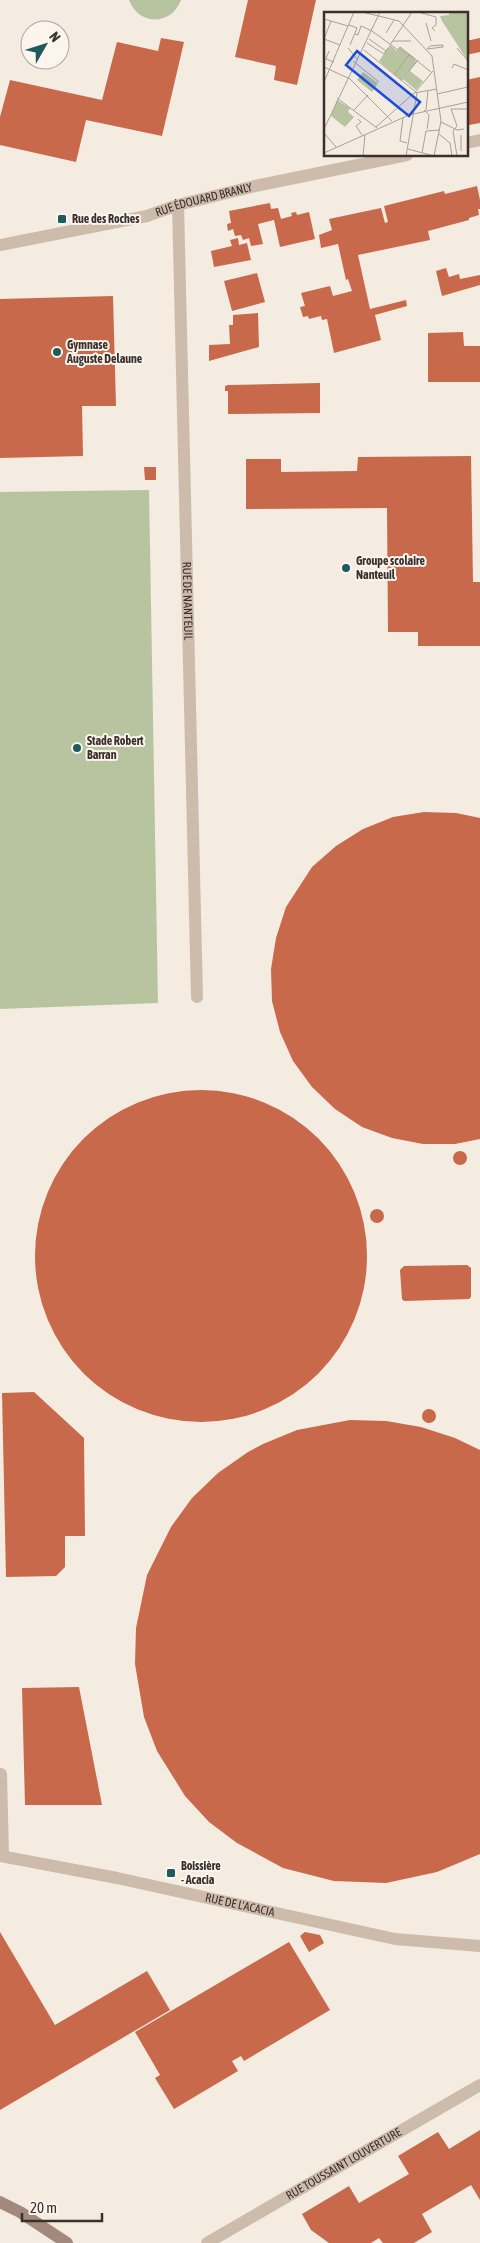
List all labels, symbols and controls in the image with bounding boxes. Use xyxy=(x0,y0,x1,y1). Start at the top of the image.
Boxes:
inset map xyxy=(324,12,468,156)
north arrow xyxy=(20,20,70,70)
text: N xyxy=(46,29,64,45)
street label: RUE ÉDOUARD BRANLY xyxy=(153,180,254,220)
place label: Rue des Roches xyxy=(72,212,140,226)
marker: Rue des Roches xyxy=(56,213,68,225)
place label: Gymnase Auguste Delaune xyxy=(66,338,143,366)
marker: Gymnase Auguste Delaune xyxy=(51,346,63,358)
place label: Groupe scolaire Nanteuil xyxy=(356,554,425,582)
street label: RUE DE NANTEUIL xyxy=(180,561,195,641)
marker: Groupe scolaire Nanteuil xyxy=(340,562,352,574)
place label: Stade Robert Barran xyxy=(87,734,144,762)
marker: Stade Robert Barran xyxy=(71,742,83,754)
place label: Boissière - Acacia xyxy=(181,1859,221,1887)
marker: Boissière - Acacia xyxy=(165,1867,177,1879)
street label: RUE DE L'ACACIA xyxy=(204,1891,276,1919)
street label: RUE TOUSSAINT LOUVERTURE xyxy=(283,2125,404,2203)
scale bar xyxy=(22,2190,102,2222)
text: 20 m xyxy=(30,2199,57,2216)

